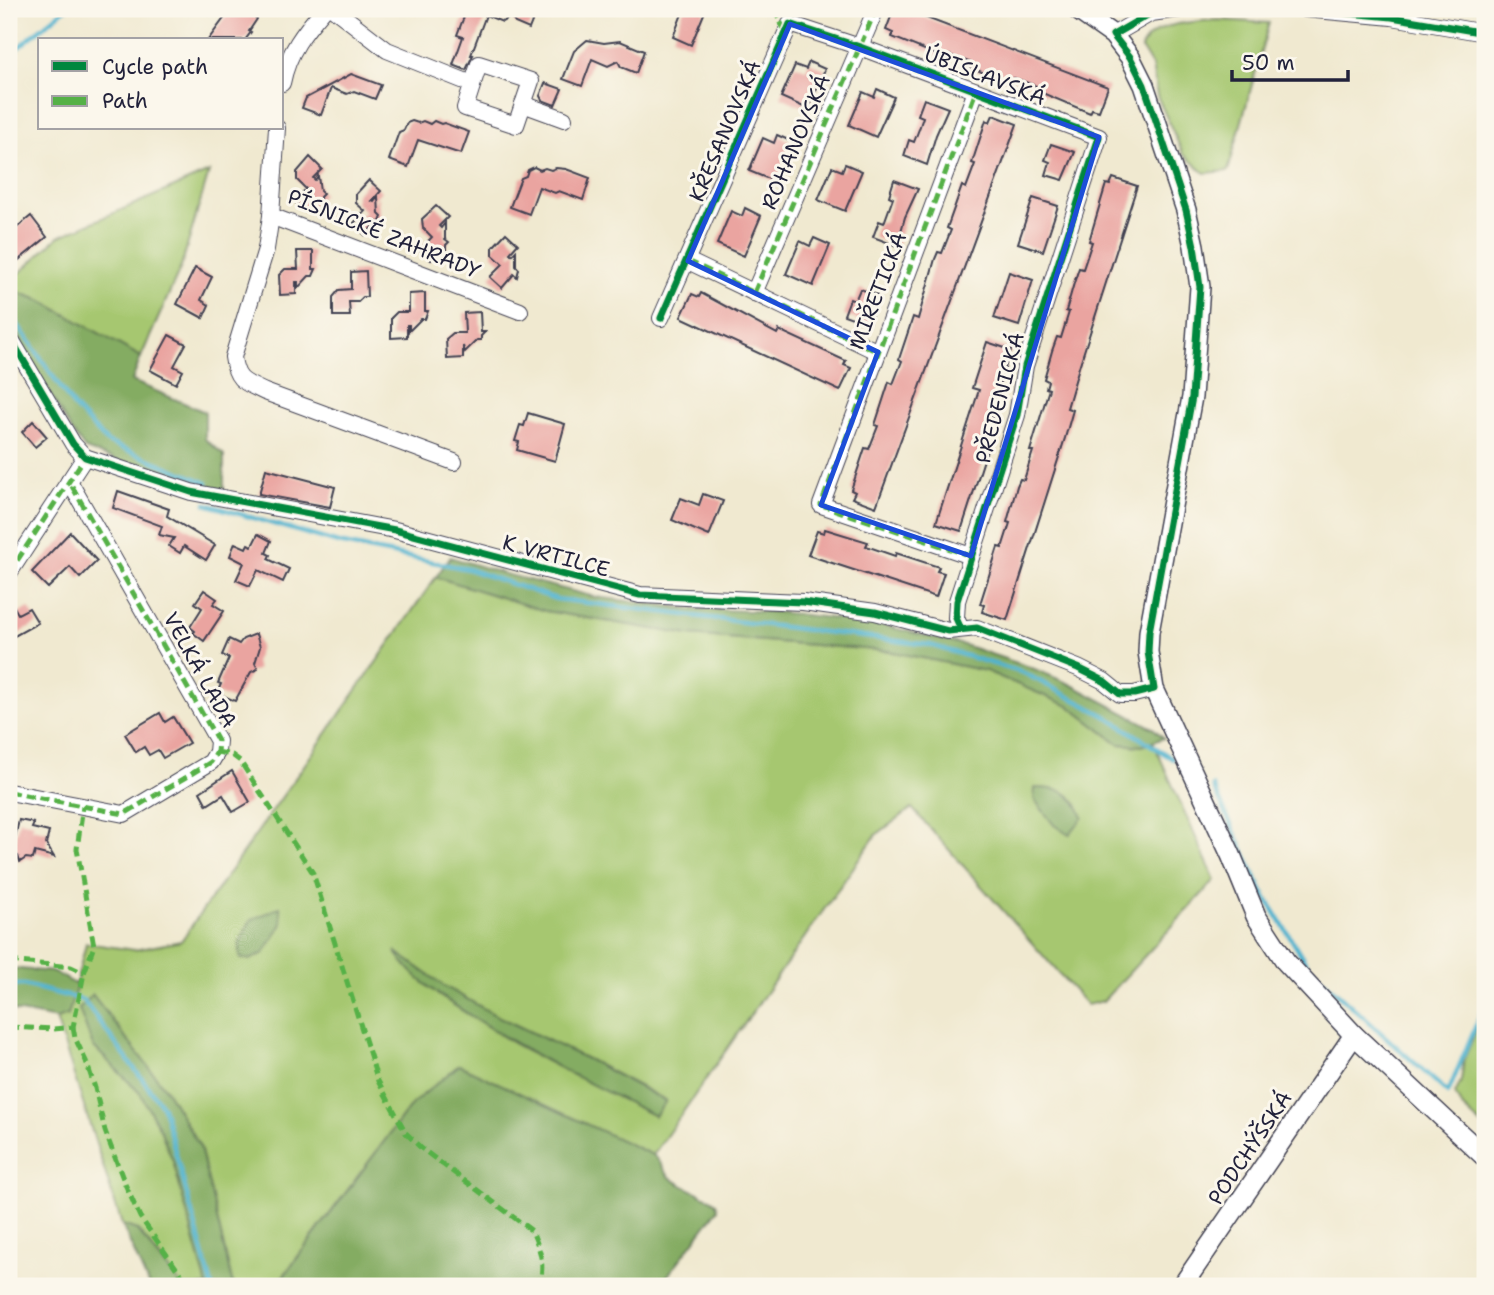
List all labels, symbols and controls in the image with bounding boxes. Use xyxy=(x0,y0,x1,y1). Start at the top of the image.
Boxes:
legend xyxy=(38,38,284,130)
scale bar xyxy=(1232,38,1347,82)
street label: ÚBISLAVSKÁ xyxy=(920,39,1050,112)
text: 50 m xyxy=(1242,49,1295,77)
text: Cycle path xyxy=(102,53,208,81)
street label: KŘESANOVSKÁ xyxy=(682,56,767,206)
street label: ROHANOVSKÁ xyxy=(754,70,837,214)
text: Path xyxy=(102,87,148,115)
street label: PÍSNICKÉ ZAHRADY xyxy=(283,182,485,286)
street label: MIŘETICKÁ xyxy=(842,228,913,354)
street label: PŘEDENICKÁ xyxy=(968,329,1031,467)
street label: K VRTILCE xyxy=(499,528,613,584)
street label: VELKÁ LADA xyxy=(157,607,244,733)
street label: PODCHÝŠSKÁ xyxy=(1201,1085,1298,1210)

